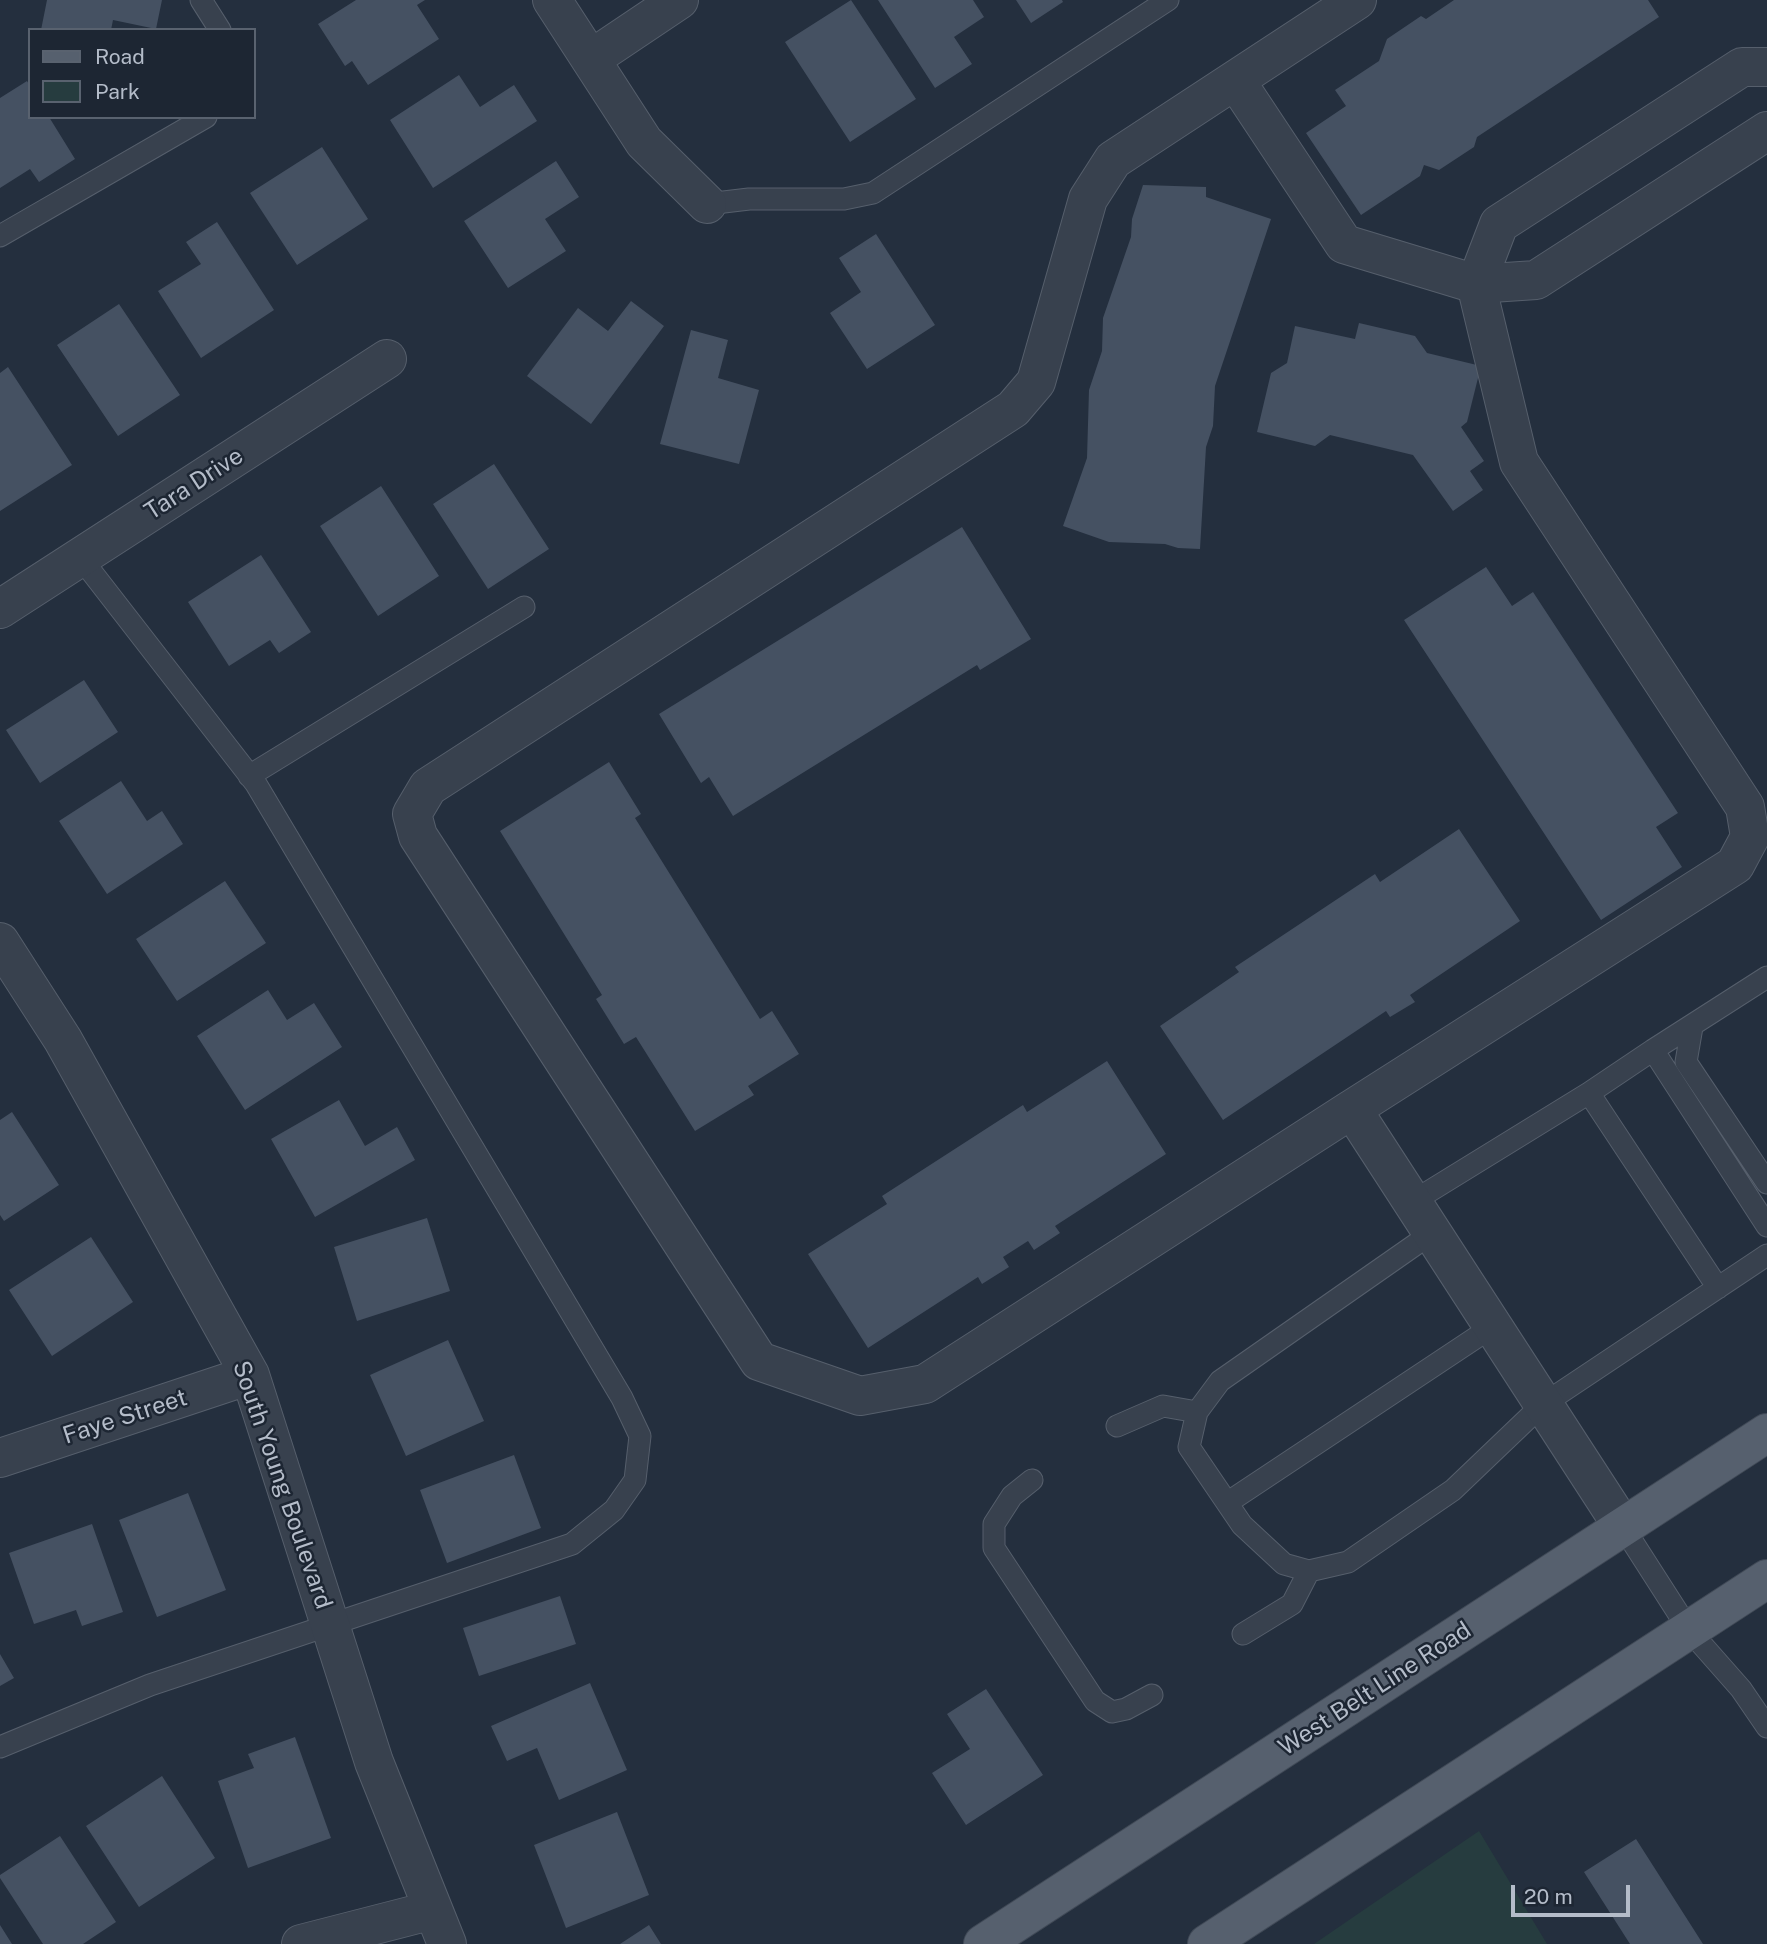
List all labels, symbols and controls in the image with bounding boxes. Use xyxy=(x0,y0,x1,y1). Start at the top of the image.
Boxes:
legend xyxy=(28,28,256,119)
text: Road xyxy=(95,44,145,69)
text: Park xyxy=(95,79,140,104)
street label: Tara Drive xyxy=(139,442,249,526)
street label: South Young Boulevard xyxy=(226,1357,338,1613)
street label: Faye Street xyxy=(59,1383,191,1451)
street label: West Belt Line Road xyxy=(1273,1616,1477,1762)
scale bar xyxy=(1515,1870,1634,1914)
text: 20 m xyxy=(1524,1884,1573,1909)

